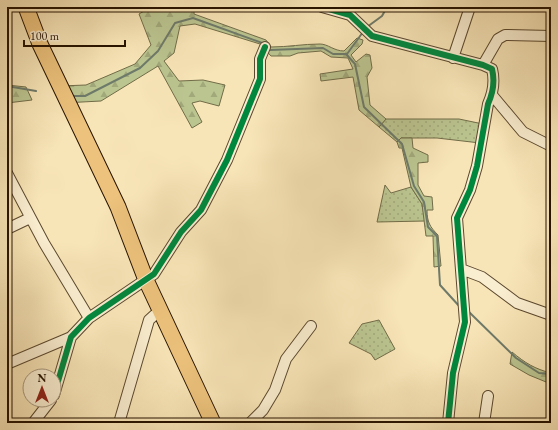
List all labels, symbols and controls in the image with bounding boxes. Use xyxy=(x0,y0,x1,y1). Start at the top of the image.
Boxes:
scale bar xyxy=(24,22,125,48)
text: 100 m xyxy=(30,28,60,44)
north arrow xyxy=(22,368,62,408)
text: N xyxy=(38,371,47,385)

